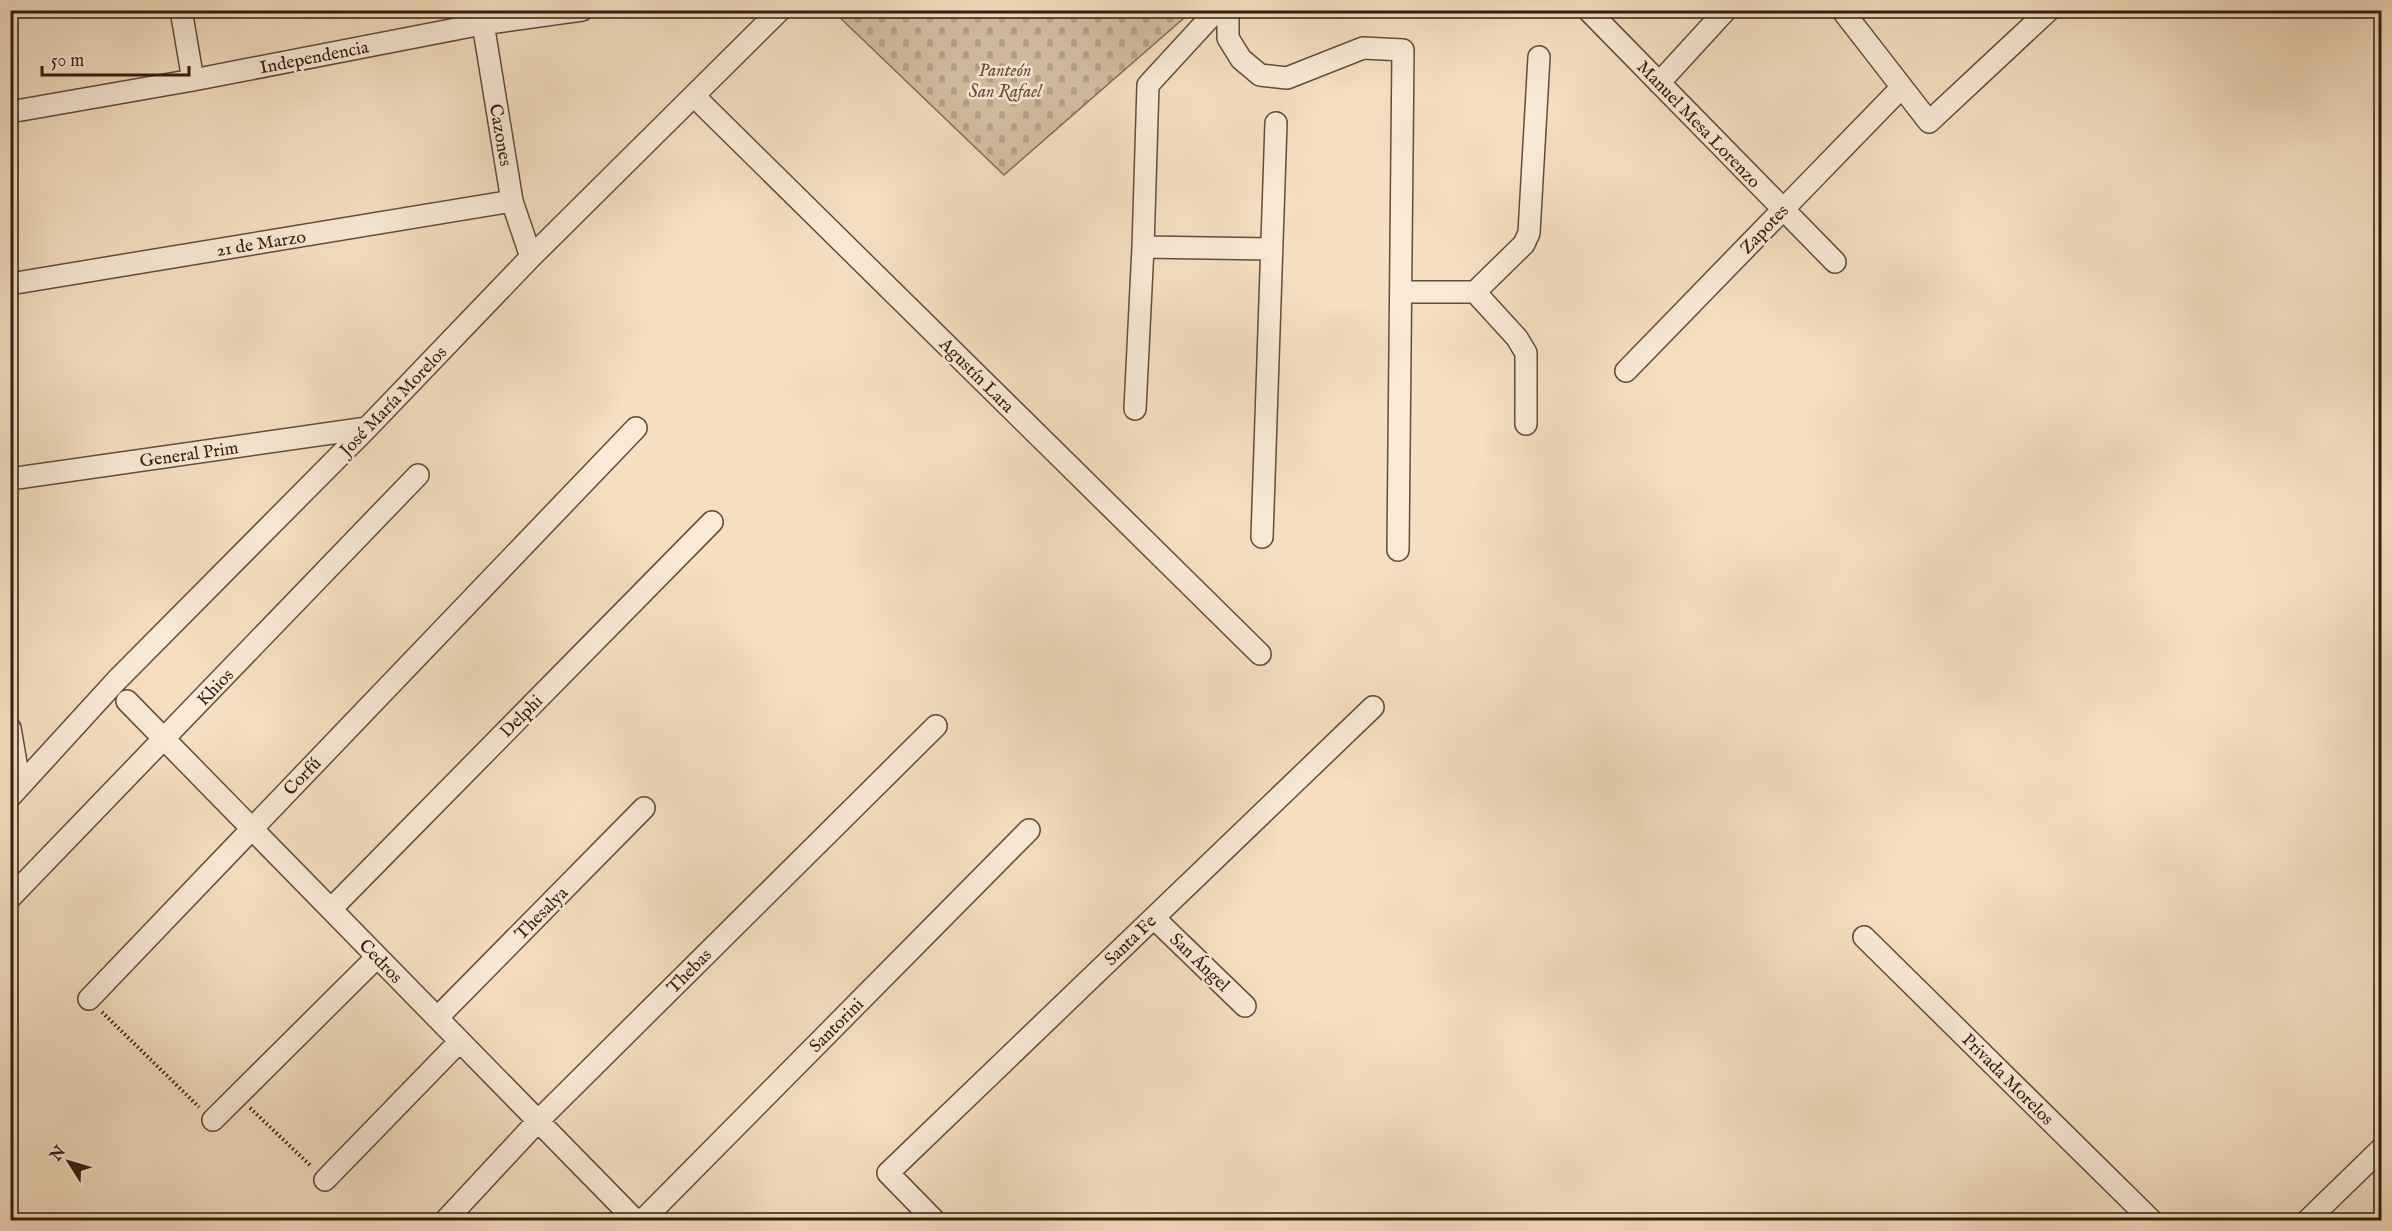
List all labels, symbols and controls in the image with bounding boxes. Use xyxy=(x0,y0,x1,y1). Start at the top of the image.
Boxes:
street label: Independencia xyxy=(258,37,371,80)
scale bar xyxy=(42,39,189,77)
text: 50 m xyxy=(51,50,84,73)
street label: Manuel Mesa Lorenzo xyxy=(1631,56,1765,194)
park label: Panteón San Rafael xyxy=(969,60,1043,104)
street label: Cazones xyxy=(483,102,516,168)
street label: Zapotes xyxy=(1736,200,1794,260)
street label: 21 de Marzo xyxy=(215,226,308,263)
street label: Agustín Lara xyxy=(933,333,1019,419)
street label: José María Morelos xyxy=(334,342,453,464)
street label: General Prim xyxy=(138,437,240,474)
street label: Khios xyxy=(193,664,239,712)
street label: Delphi xyxy=(496,691,549,743)
street label: Corfú xyxy=(279,753,327,801)
street label: Thesalya xyxy=(510,882,574,946)
street label: Santa Fe xyxy=(1100,911,1162,972)
street label: San Ángel xyxy=(1164,927,1235,998)
street label: Cedros xyxy=(353,935,407,989)
street label: Thebas xyxy=(663,945,718,1000)
street label: Santorini xyxy=(805,994,869,1058)
street label: Privada Morelos xyxy=(1956,1029,2058,1131)
north arrow xyxy=(39,1132,99,1192)
text: N xyxy=(46,1143,71,1167)

